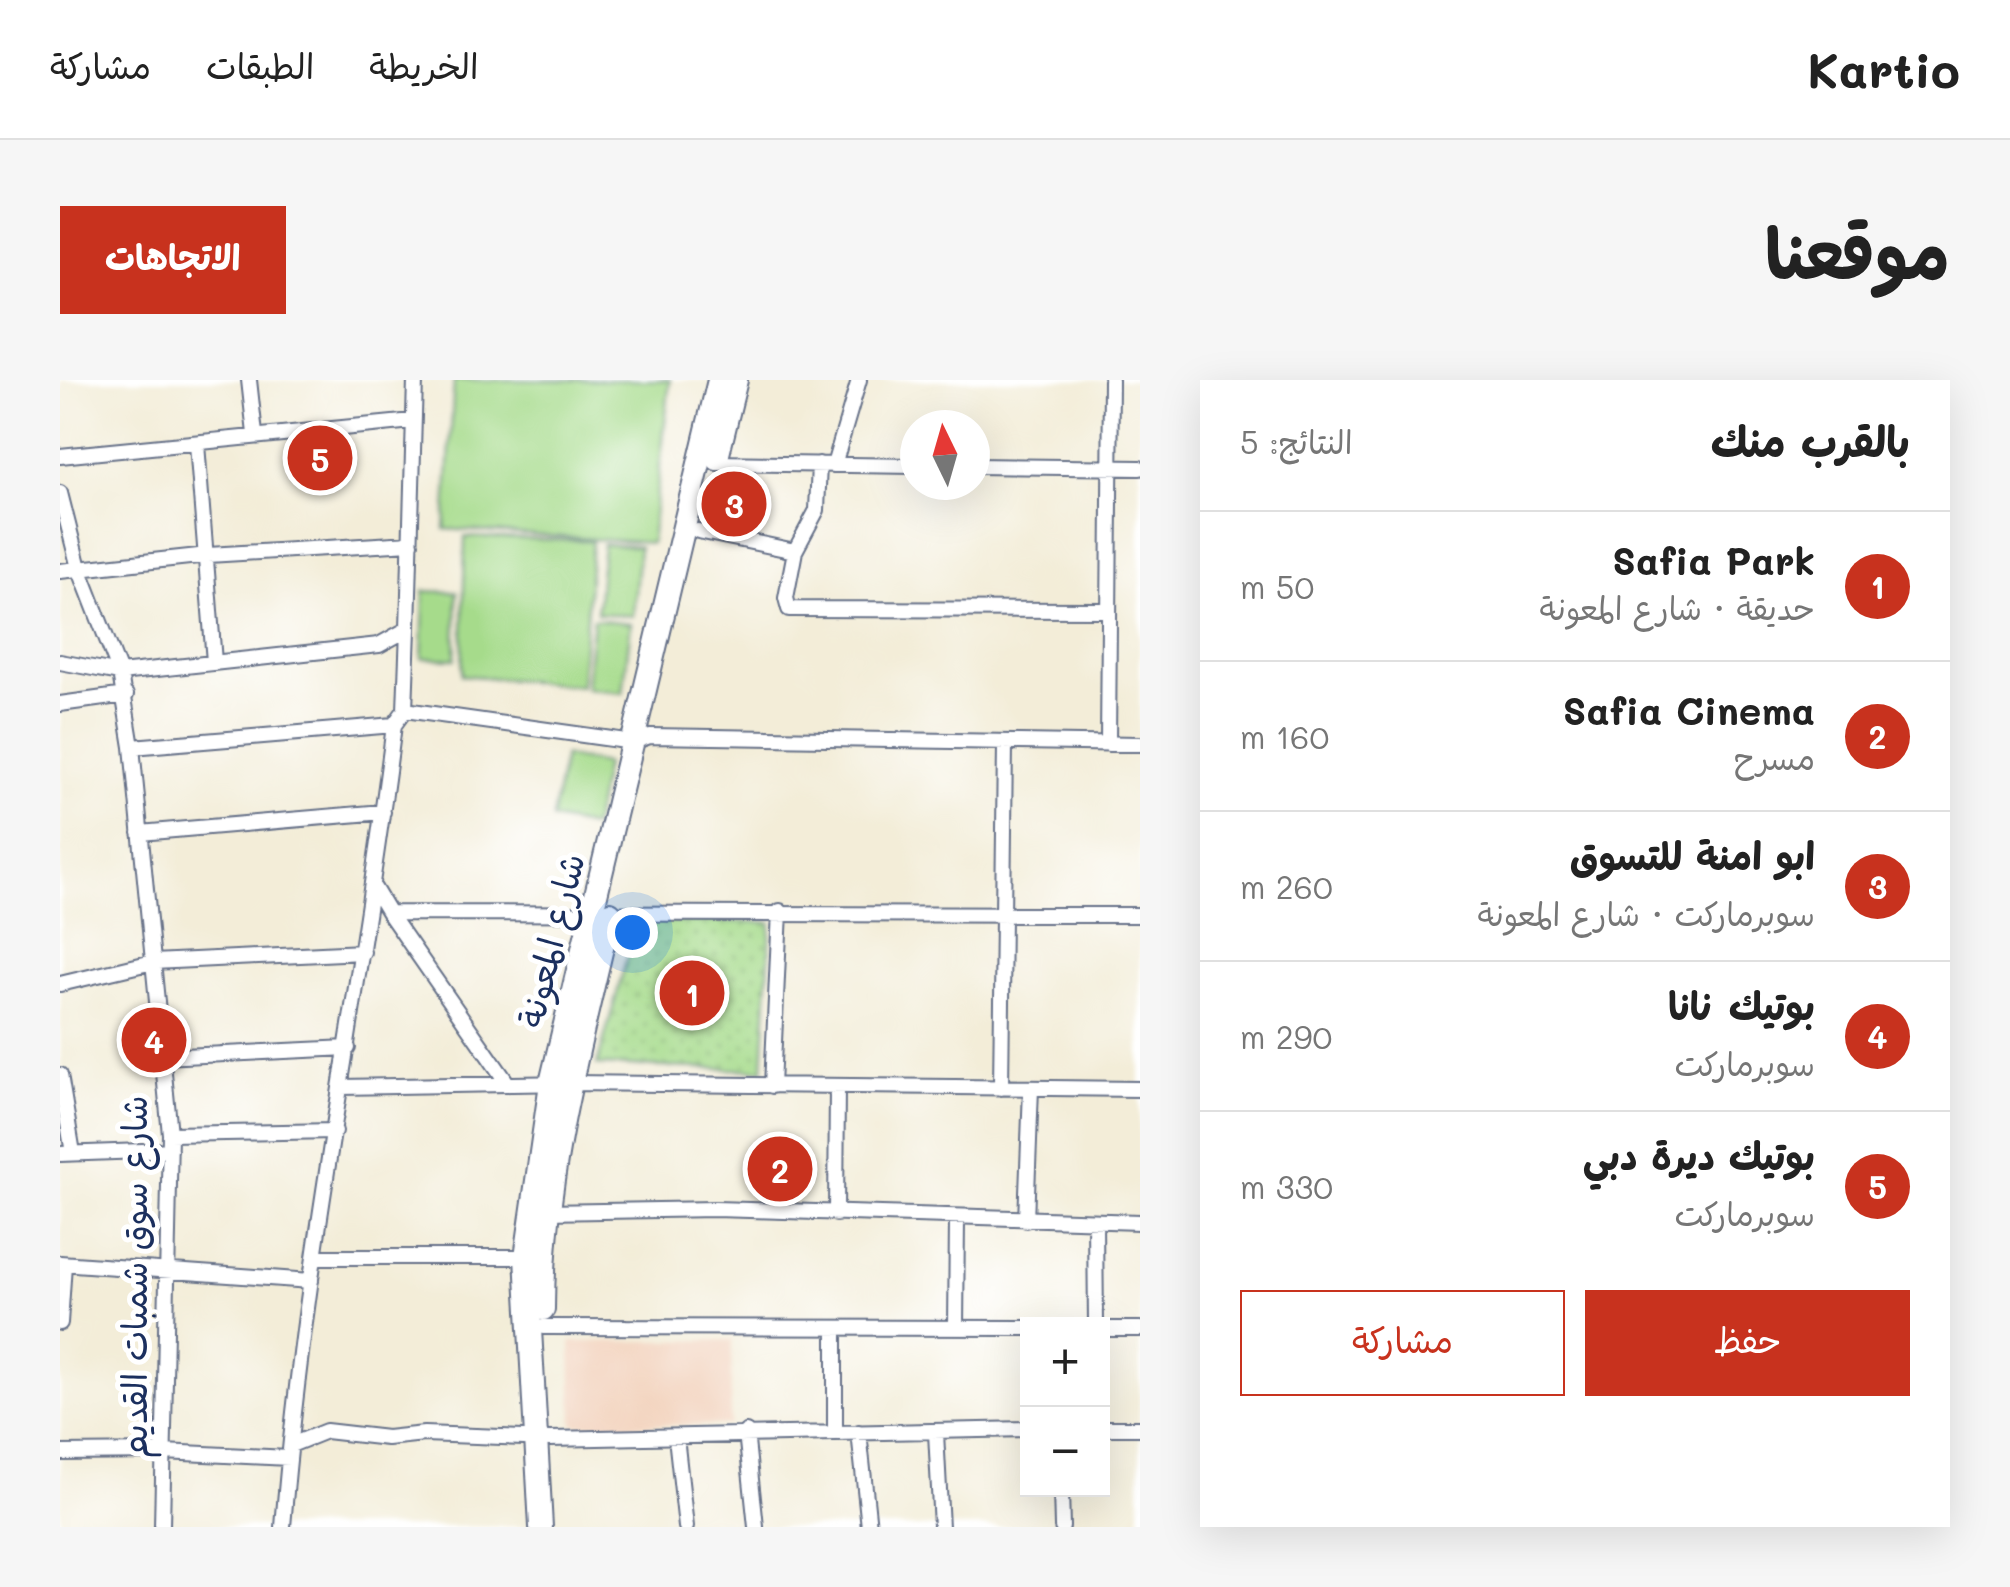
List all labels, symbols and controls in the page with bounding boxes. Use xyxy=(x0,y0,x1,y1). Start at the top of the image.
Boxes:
text: Kartio xyxy=(1807,38,1960,100)
text: مشاركة xyxy=(50,42,151,88)
text: الطبقات xyxy=(206,42,314,88)
text: الخريطة xyxy=(369,42,479,88)
text: موقعنا xyxy=(1765,205,1950,297)
button: الاتجاهات xyxy=(60,206,286,314)
north arrow xyxy=(900,410,990,500)
text: بالقرب منك xyxy=(1711,413,1910,468)
pin: 5 xyxy=(288,420,352,496)
text: النتائج: 5 xyxy=(1240,420,1353,462)
pin: 3 xyxy=(702,466,766,542)
text: Safia Park xyxy=(1612,535,1815,585)
text: 50 m xyxy=(1240,565,1314,607)
text: 1 xyxy=(1870,565,1885,607)
text: حديقة · شارع المعونة xyxy=(1540,586,1815,628)
text: Safia Cinema xyxy=(1563,685,1815,735)
text: 160 m xyxy=(1240,715,1329,757)
text: 2 xyxy=(1869,715,1886,757)
text: مسرح xyxy=(1734,736,1815,778)
text: ابو امنة للتسوق xyxy=(1570,830,1815,880)
street label: شارع المعونة xyxy=(506,848,598,1033)
text: 260 m xyxy=(1240,865,1333,907)
text: 3 xyxy=(1868,865,1887,907)
text: سوبرماركت · شارع المعونة xyxy=(1477,892,1815,934)
your location xyxy=(607,907,658,958)
pin: 1 xyxy=(660,956,724,1030)
text: بوتيك نانا xyxy=(1668,980,1815,1030)
pin: 4 xyxy=(122,1002,186,1078)
text: 290 m xyxy=(1240,1015,1332,1057)
text: 4 xyxy=(1867,1015,1888,1057)
text: سوبرماركت xyxy=(1674,1042,1815,1084)
street label: شارع سوق شمبات القديم xyxy=(110,1095,162,1459)
text: بوتيك ديرة دبي xyxy=(1583,1130,1815,1180)
pin: 2 xyxy=(748,1132,812,1206)
text: 330 m xyxy=(1240,1165,1333,1207)
text: 5 xyxy=(1868,1165,1887,1207)
text: سوبرماركت xyxy=(1674,1192,1815,1234)
button: مشاركة xyxy=(1240,1290,1565,1396)
button: حفظ xyxy=(1585,1290,1910,1396)
map controls xyxy=(1020,1317,1110,1497)
button: + xyxy=(1020,1317,1110,1407)
button: − xyxy=(1020,1407,1110,1497)

